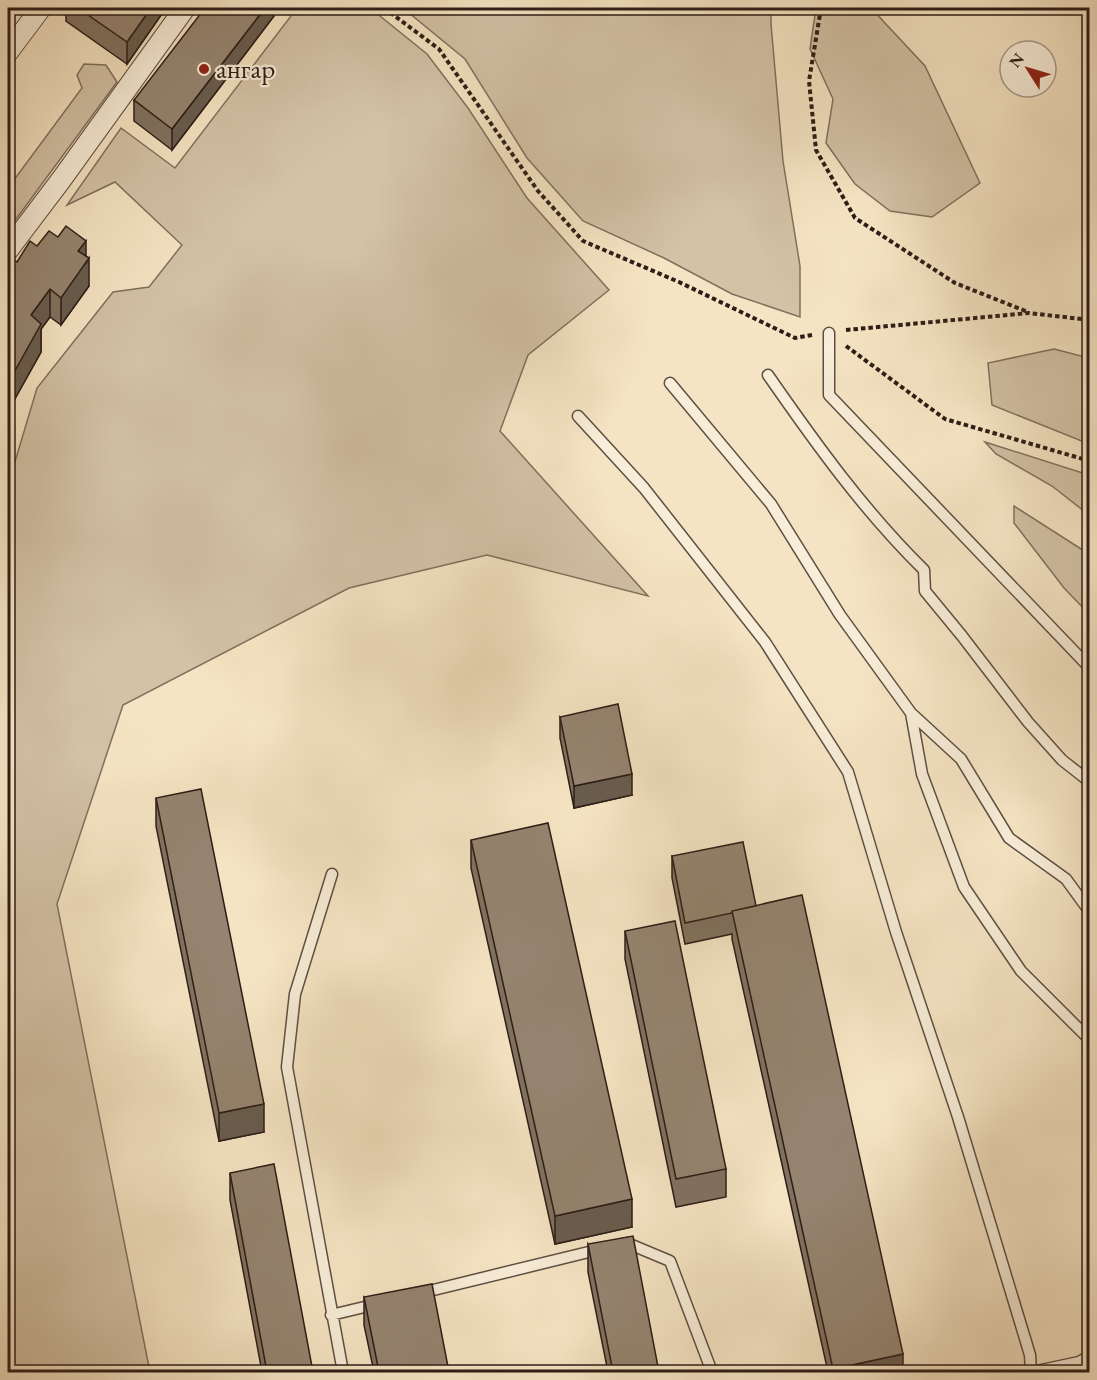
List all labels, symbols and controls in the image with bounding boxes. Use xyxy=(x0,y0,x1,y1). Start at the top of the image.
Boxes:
north arrow xyxy=(998,39,1058,99)
text: N xyxy=(1004,49,1029,72)
place label: ангар xyxy=(216,51,275,86)
marker: ангар xyxy=(197,62,211,76)

